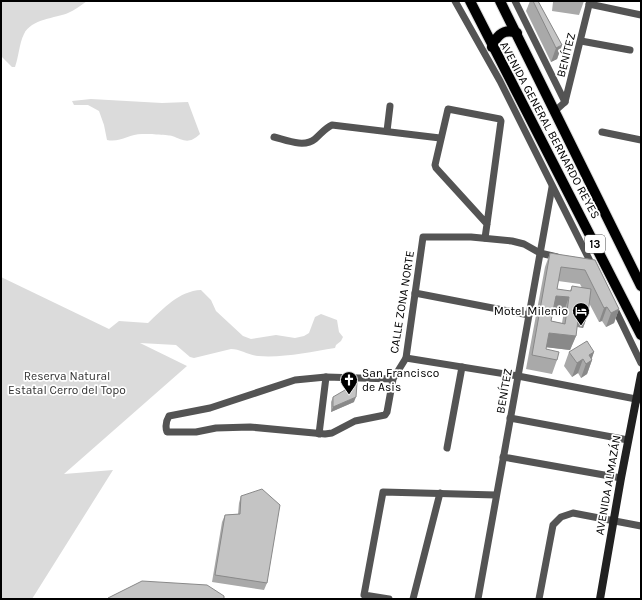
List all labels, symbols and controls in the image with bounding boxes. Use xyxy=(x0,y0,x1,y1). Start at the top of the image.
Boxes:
street label: BENÍTEZ xyxy=(553,31,578,79)
street label: AVENIDA GENERAL BERNARDO REYES xyxy=(497,39,603,221)
road number: 13 xyxy=(585,235,605,253)
street label: CALLE ZONA NORTE xyxy=(387,250,417,354)
hotel icon: Motel Milenio xyxy=(571,301,591,326)
place label: Motel Milenio xyxy=(494,304,568,318)
place label: San Francisco de Asis xyxy=(362,366,439,394)
street label: BENÍTEZ xyxy=(492,367,515,415)
park label: Reserva Natural Estatal Cerro del Topo xyxy=(8,369,126,397)
church icon: San Francisco de Asis xyxy=(339,370,359,395)
street label: AVENIDA ALMAZÁN xyxy=(591,434,624,536)

